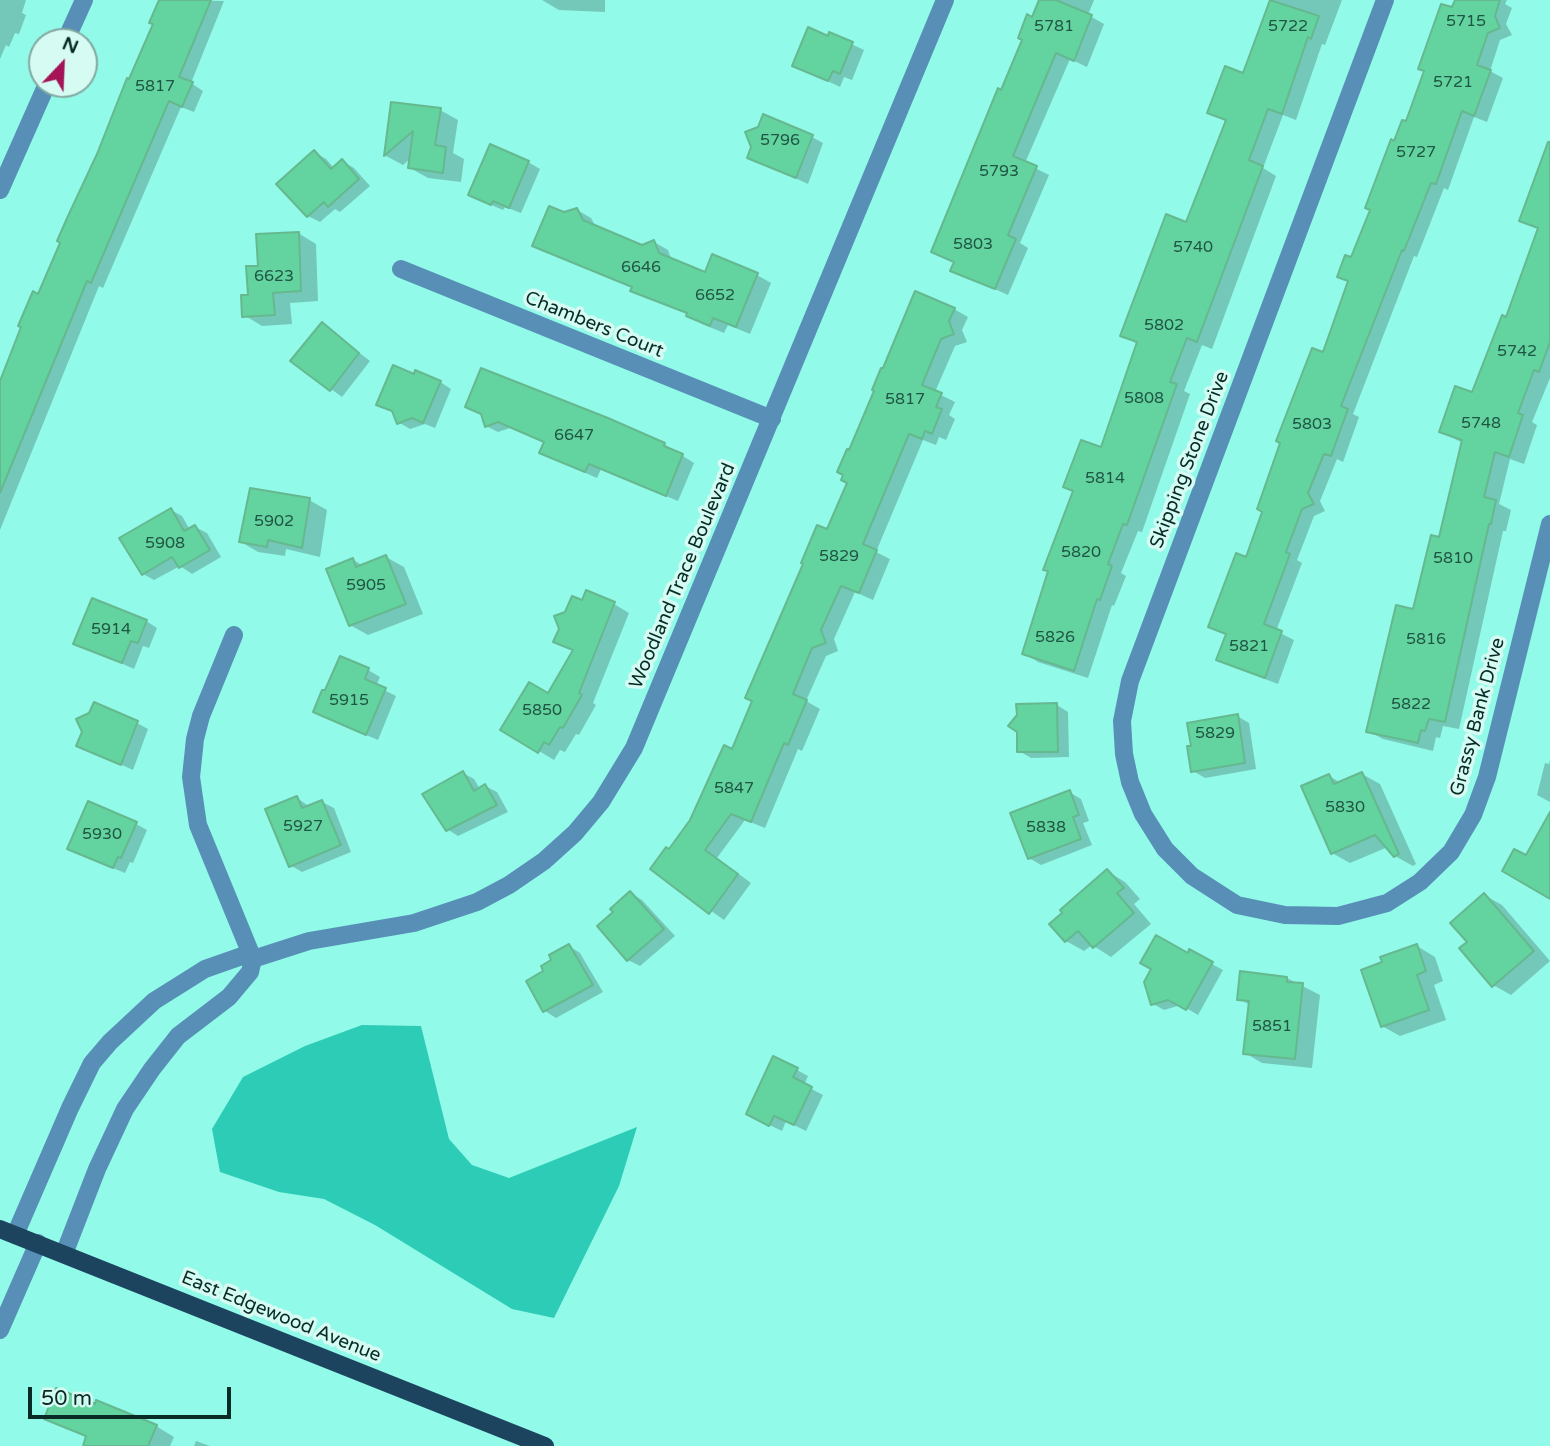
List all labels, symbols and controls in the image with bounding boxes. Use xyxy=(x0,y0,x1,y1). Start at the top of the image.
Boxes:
house number: 5715 xyxy=(1446,12,1486,32)
house number: 5781 xyxy=(1034,17,1074,37)
house number: 5722 xyxy=(1268,17,1308,37)
north arrow xyxy=(28,28,98,98)
text: N xyxy=(59,32,82,59)
house number: 5721 xyxy=(1433,73,1473,93)
house number: 5817 xyxy=(135,77,175,97)
house number: 5796 xyxy=(760,131,800,151)
house number: 5727 xyxy=(1396,143,1436,163)
house number: 5793 xyxy=(979,162,1019,182)
house number: 5803 xyxy=(953,235,993,255)
house number: 5740 xyxy=(1173,238,1213,258)
house number: 6646 xyxy=(621,258,661,278)
house number: 6623 xyxy=(254,267,294,287)
house number: 6652 xyxy=(695,286,735,306)
street label: Chambers Court xyxy=(521,287,667,363)
house number: 5802 xyxy=(1144,316,1184,336)
house number: 5742 xyxy=(1497,342,1537,362)
street label: Skipping Stone Drive xyxy=(1146,368,1234,552)
house number: 5808 xyxy=(1124,389,1164,409)
house number: 5817 xyxy=(885,390,925,410)
house number: 5748 xyxy=(1461,414,1501,434)
house number: 5803 xyxy=(1292,415,1332,435)
house number: 6647 xyxy=(554,426,594,446)
street label: Woodland Trace Boulevard xyxy=(625,460,741,692)
house number: 5814 xyxy=(1085,469,1125,489)
house number: 5902 xyxy=(254,512,294,532)
house number: 5908 xyxy=(145,534,185,554)
house number: 5820 xyxy=(1061,543,1101,563)
house number: 5829 xyxy=(819,547,859,567)
house number: 5810 xyxy=(1433,549,1473,569)
house number: 5905 xyxy=(346,576,386,596)
house number: 5914 xyxy=(91,620,131,640)
house number: 5826 xyxy=(1035,628,1075,648)
house number: 5816 xyxy=(1406,630,1446,650)
street label: Grassy Bank Drive xyxy=(1446,635,1510,799)
house number: 5821 xyxy=(1229,637,1269,657)
house number: 5915 xyxy=(329,691,369,711)
house number: 5822 xyxy=(1391,695,1431,715)
house number: 5850 xyxy=(522,701,562,721)
house number: 5829 xyxy=(1195,724,1235,744)
house number: 5847 xyxy=(714,779,754,799)
house number: 5830 xyxy=(1325,798,1365,818)
house number: 5927 xyxy=(283,817,323,837)
house number: 5838 xyxy=(1026,818,1066,838)
house number: 5930 xyxy=(82,825,122,845)
house number: 5851 xyxy=(1252,1017,1292,1037)
street label: East Edgewood Avenue xyxy=(178,1266,384,1368)
scale bar xyxy=(32,1372,234,1416)
text: 50 m xyxy=(41,1386,92,1411)

